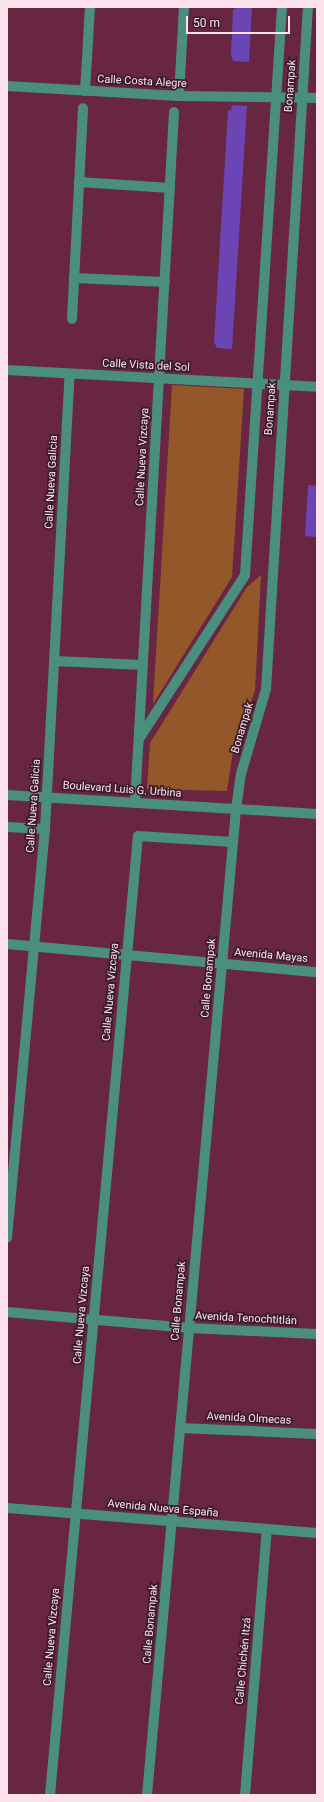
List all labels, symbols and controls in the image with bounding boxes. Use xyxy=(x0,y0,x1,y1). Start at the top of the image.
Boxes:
scale bar xyxy=(188,8,292,34)
text: 50 m xyxy=(193,16,220,30)
street label: Bonampak xyxy=(283,59,299,113)
street label: Calle Costa Alegre xyxy=(97,73,187,91)
street label: Calle Vista del Sol xyxy=(102,357,190,375)
street label: Bonampak xyxy=(263,382,279,436)
street label: Calle Nueva Vizcaya xyxy=(134,407,152,507)
street label: Calle Nueva Galicia xyxy=(43,435,61,529)
street label: Bonampak xyxy=(229,701,257,755)
street label: Calle Nueva Galicia xyxy=(24,759,44,853)
street label: Boulevard Luis G. Urbina xyxy=(62,779,182,801)
street label: Calle Bonampak xyxy=(199,938,219,1018)
street label: Calle Nueva Vizcaya xyxy=(100,942,122,1042)
street label: Avenida Mayas xyxy=(234,946,308,966)
street label: Calle Bonampak xyxy=(169,1261,189,1341)
street label: Calle Nueva Vizcaya xyxy=(71,1265,93,1365)
street label: Avenida Tenochtitlán xyxy=(195,1310,297,1328)
street label: Avenida Olmecas xyxy=(206,1410,292,1428)
street label: Avenida Nueva España xyxy=(107,1498,219,1520)
street label: Calle Bonampak xyxy=(141,1584,161,1664)
street label: Calle Nueva Vizcaya xyxy=(41,1587,63,1687)
street label: Calle Chichén Itzá xyxy=(234,1617,254,1705)

